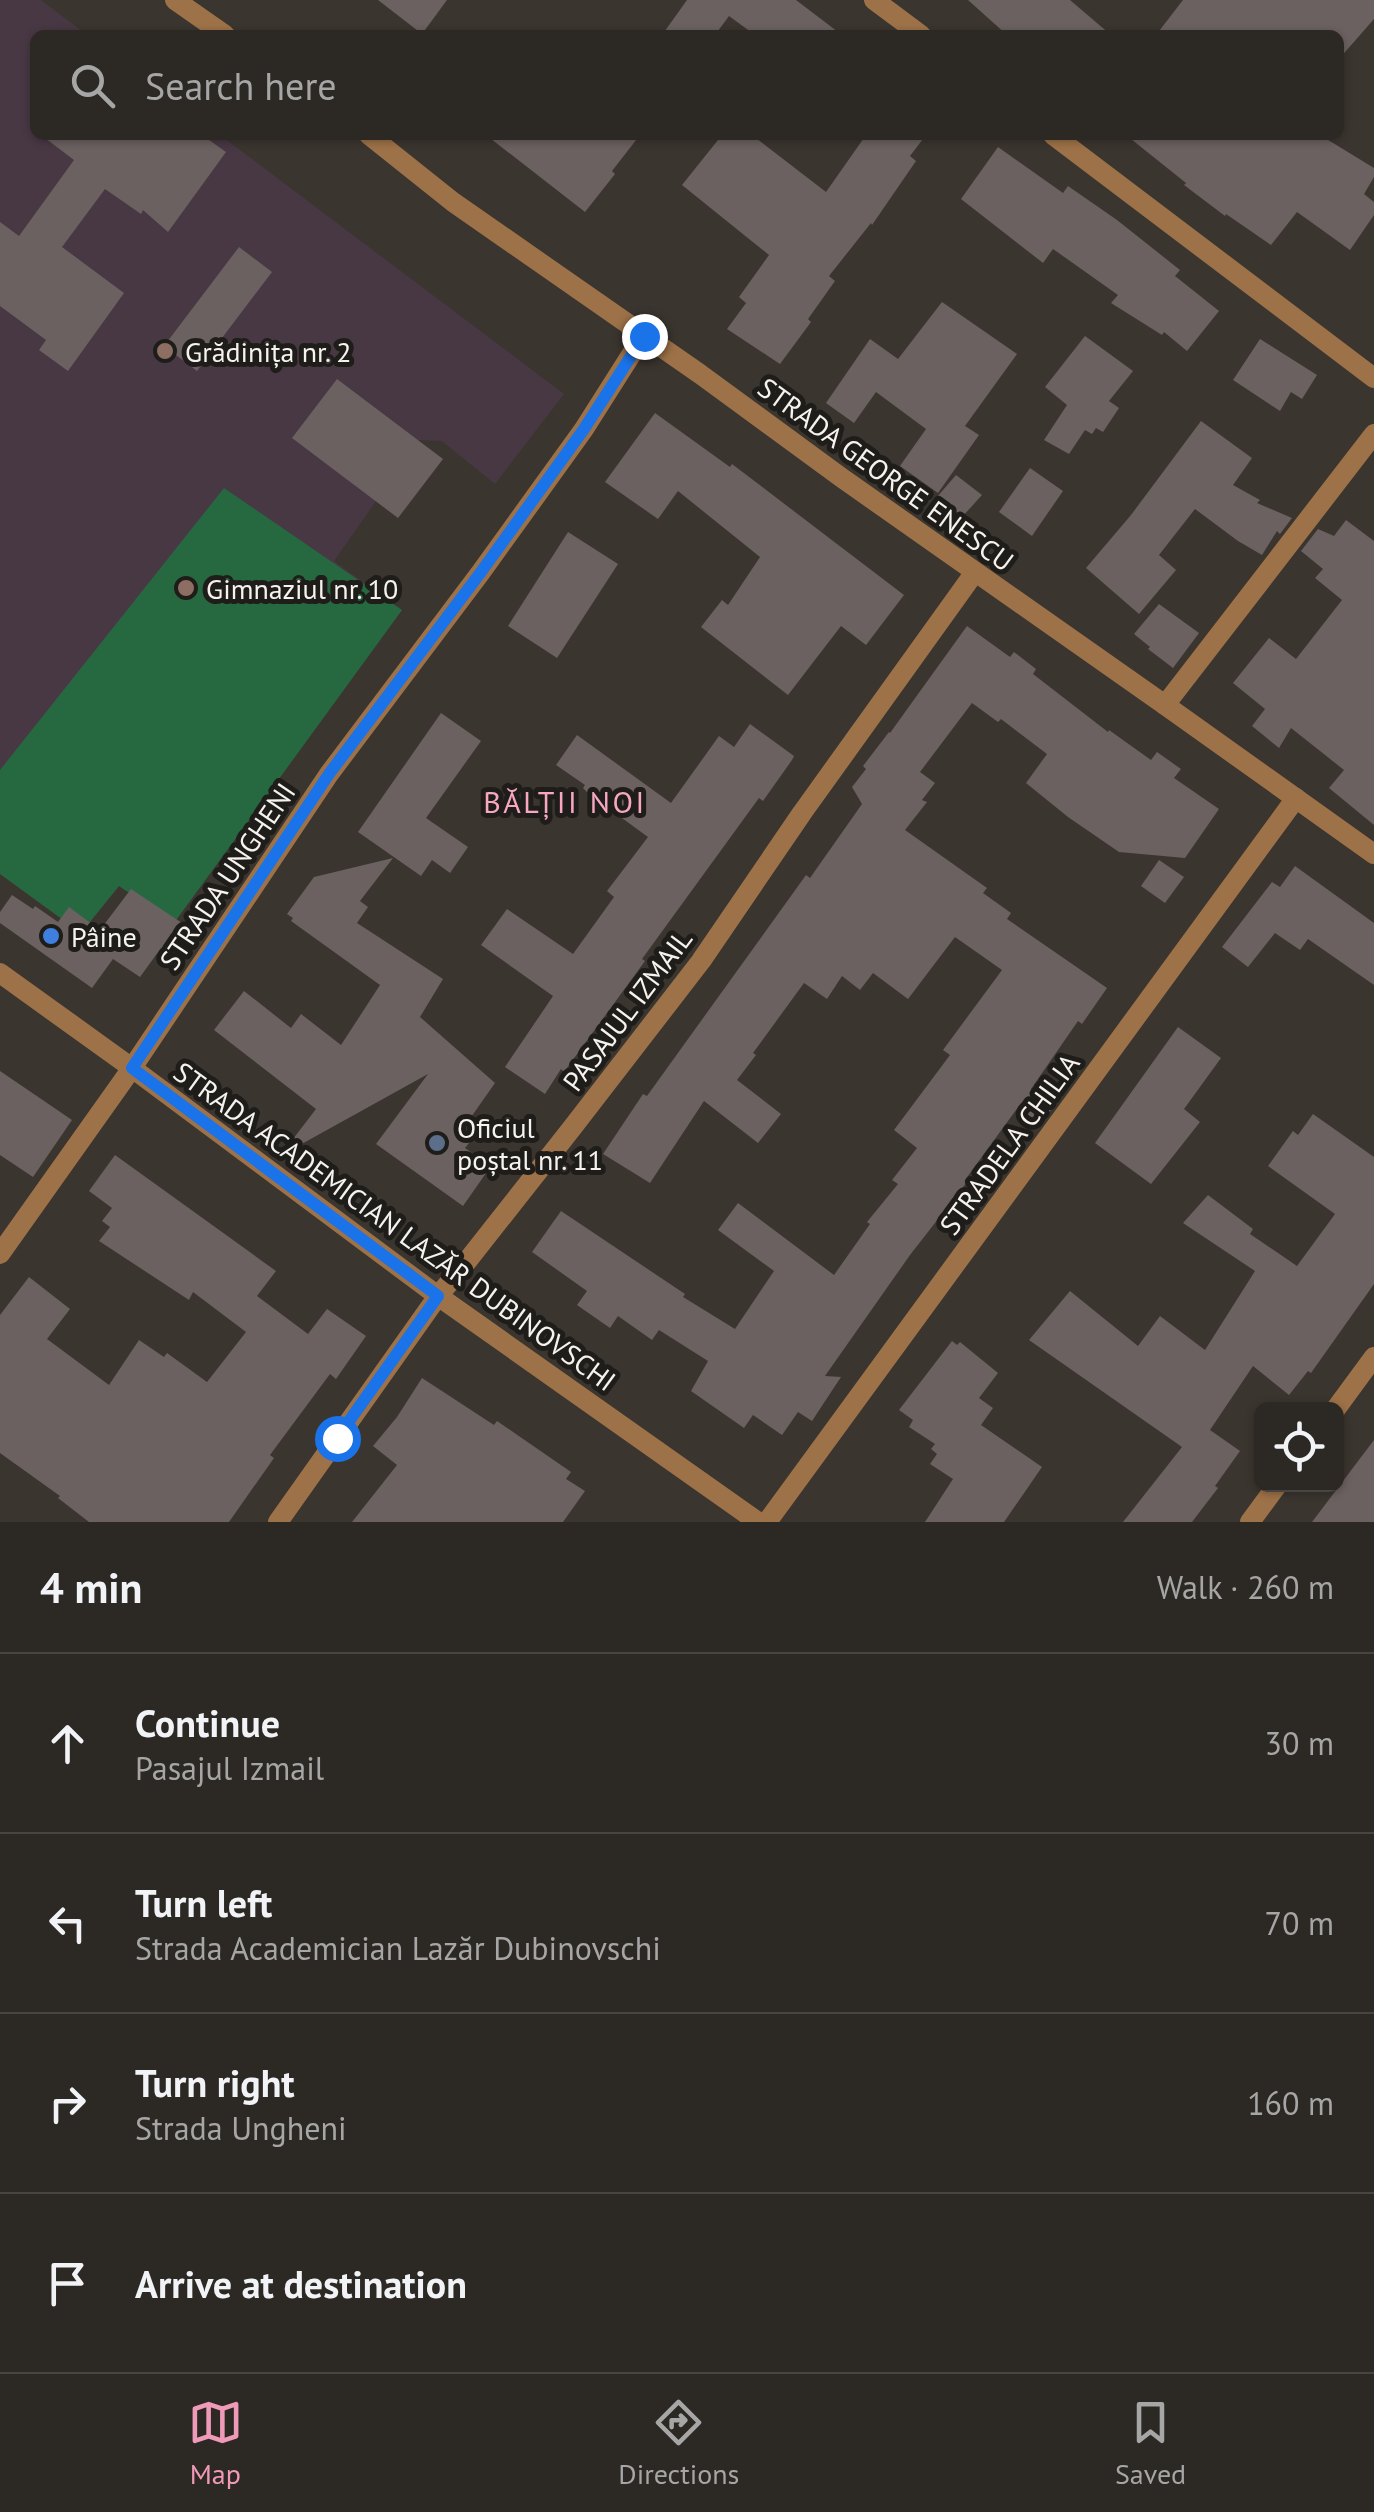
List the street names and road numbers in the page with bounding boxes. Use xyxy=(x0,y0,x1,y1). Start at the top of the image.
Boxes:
street label: STRADA GEORGE ENESCU xyxy=(751,369,1021,579)
street label: STRADA UNGHENI xyxy=(151,775,303,977)
street label: PASAJUL IZMAIL xyxy=(554,922,700,1098)
street label: STRADELA CHILIA xyxy=(931,1046,1088,1242)
street label: STRADA ACADEMICIAN LAZĂR DUBINOVSCHI xyxy=(167,1053,623,1399)

